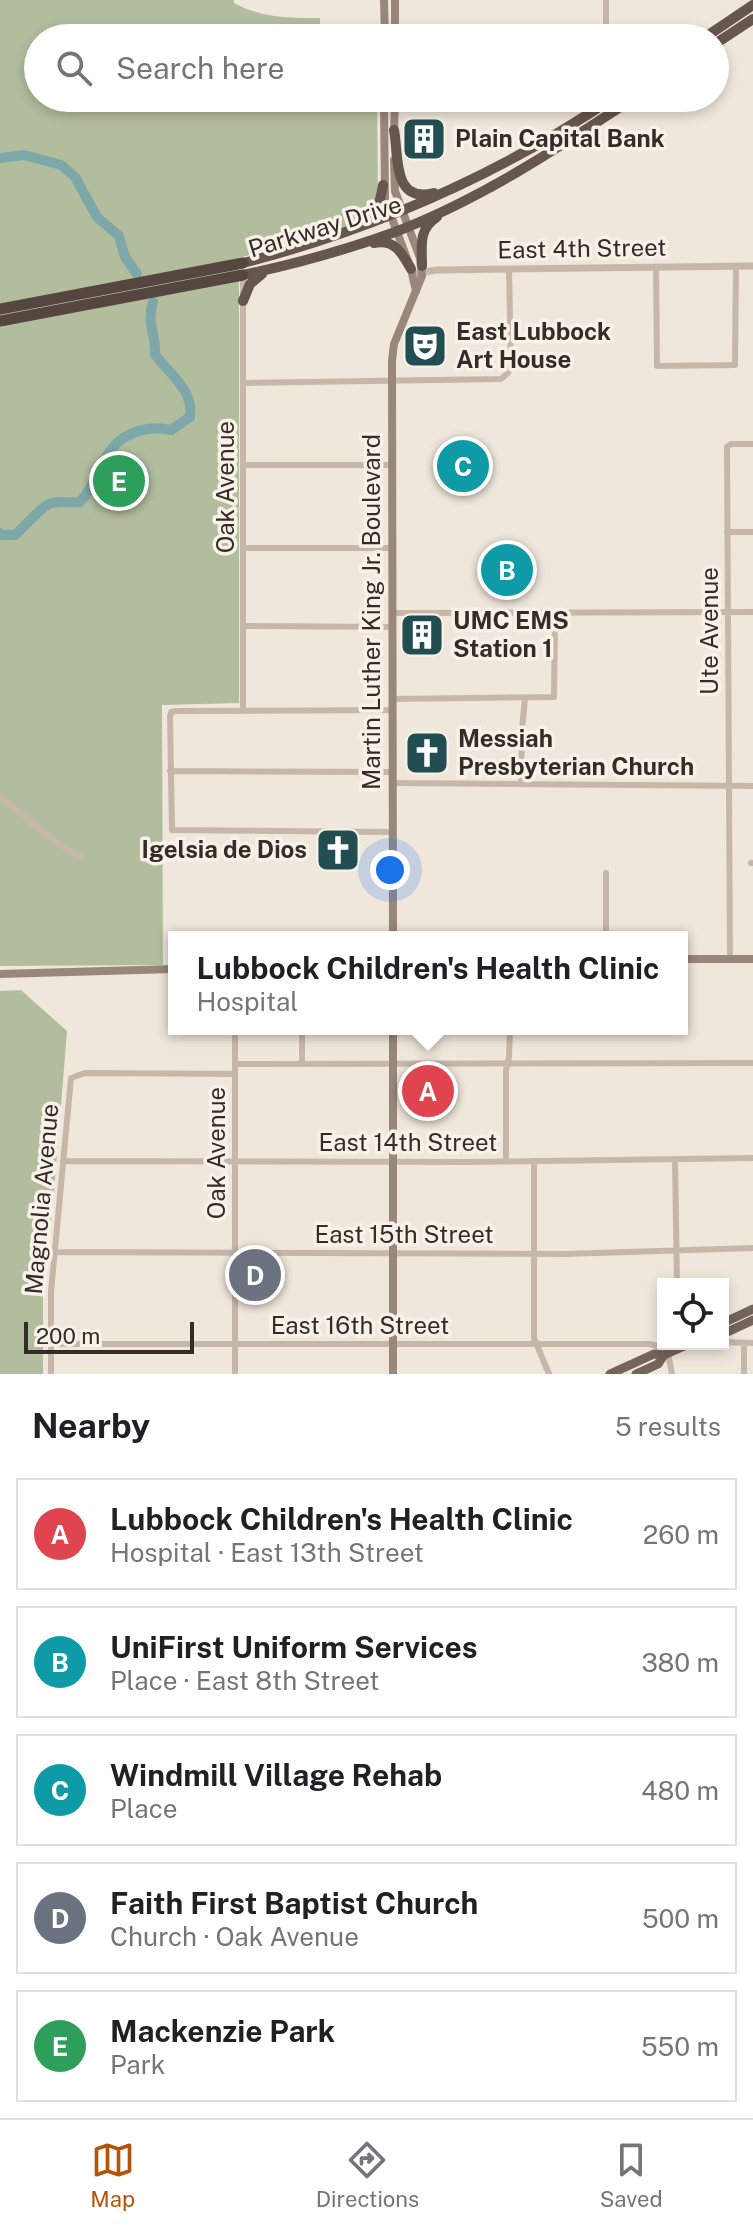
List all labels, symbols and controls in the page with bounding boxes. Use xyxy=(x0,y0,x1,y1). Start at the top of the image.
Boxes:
search box xyxy=(24,24,729,112)
icon: search xyxy=(52,46,96,90)
text: Search here xyxy=(116,50,284,86)
building icon: Plain Capital Bank xyxy=(400,115,448,163)
place label: Plain Capital Bank xyxy=(455,124,665,152)
street label: Parkway Drive xyxy=(245,189,405,263)
street label: East 4th Street xyxy=(497,233,667,263)
place label: East Lubbock Art House xyxy=(456,317,611,373)
theatre icon: East Lubbock Art House xyxy=(401,322,449,370)
street label: Oak Avenue xyxy=(211,421,239,553)
street label: Martin Luther King Jr. Boulevard xyxy=(357,434,385,790)
pin: C xyxy=(437,436,489,496)
pin: E xyxy=(93,451,145,511)
pin: B xyxy=(481,540,533,600)
street label: Ute Avenue xyxy=(695,567,723,695)
place label: UMC EMS Station 1 xyxy=(453,606,569,662)
building icon: UMC EMS Station 1 xyxy=(398,611,446,659)
place label: Messiah Presbyterian Church xyxy=(458,724,694,780)
church icon: Messiah Presbyterian Church xyxy=(403,729,451,777)
church icon: Igelsia de Dios xyxy=(314,826,362,874)
place label: Igelsia de Dios xyxy=(142,835,307,863)
your location xyxy=(370,850,410,890)
popup xyxy=(168,931,688,1035)
text: Lubbock Children's Health Clinic xyxy=(197,950,659,986)
text: Hospital xyxy=(197,986,298,1017)
pin: A xyxy=(402,1061,454,1121)
street label: Oak Avenue xyxy=(202,1087,230,1219)
street label: Magnolia Avenue xyxy=(19,1102,63,1295)
street label: East 14th Street xyxy=(319,1128,497,1156)
street label: East 15th Street xyxy=(314,1220,494,1248)
pin: D xyxy=(229,1245,281,1305)
map controls xyxy=(657,1278,729,1350)
button: locate xyxy=(657,1278,729,1350)
street label: East 16th Street xyxy=(271,1311,449,1339)
scale bar xyxy=(24,1318,194,1354)
text: 200 m xyxy=(36,1323,100,1349)
text: Nearby xyxy=(32,1406,150,1446)
text: 5 results xyxy=(615,1411,721,1442)
text: Lubbock Children's Health Clinic xyxy=(110,1501,573,1537)
text: A xyxy=(51,1519,69,1550)
text: 260 m xyxy=(643,1519,719,1550)
text: Hospital · East 13th Street xyxy=(110,1537,424,1568)
text: UniFirst Uniform Services xyxy=(110,1629,478,1665)
text: B xyxy=(51,1647,69,1678)
text: 380 m xyxy=(641,1647,719,1678)
text: Place · East 8th Street xyxy=(110,1665,379,1696)
text: Windmill Village Rehab xyxy=(110,1757,442,1793)
text: C xyxy=(51,1775,69,1806)
text: 480 m xyxy=(641,1775,719,1806)
text: Place xyxy=(110,1793,177,1824)
text: Faith First Baptist Church xyxy=(110,1885,478,1921)
text: D xyxy=(51,1903,69,1934)
text: 500 m xyxy=(642,1903,719,1934)
text: Church · Oak Avenue xyxy=(110,1921,359,1952)
text: Mackenzie Park xyxy=(110,2013,335,2049)
text: E xyxy=(52,2031,68,2062)
text: 550 m xyxy=(641,2031,719,2062)
text: Park xyxy=(110,2049,165,2080)
tab: Map xyxy=(90,2138,135,2212)
tab: Directions xyxy=(316,2138,419,2212)
tab: Saved xyxy=(600,2138,663,2212)

